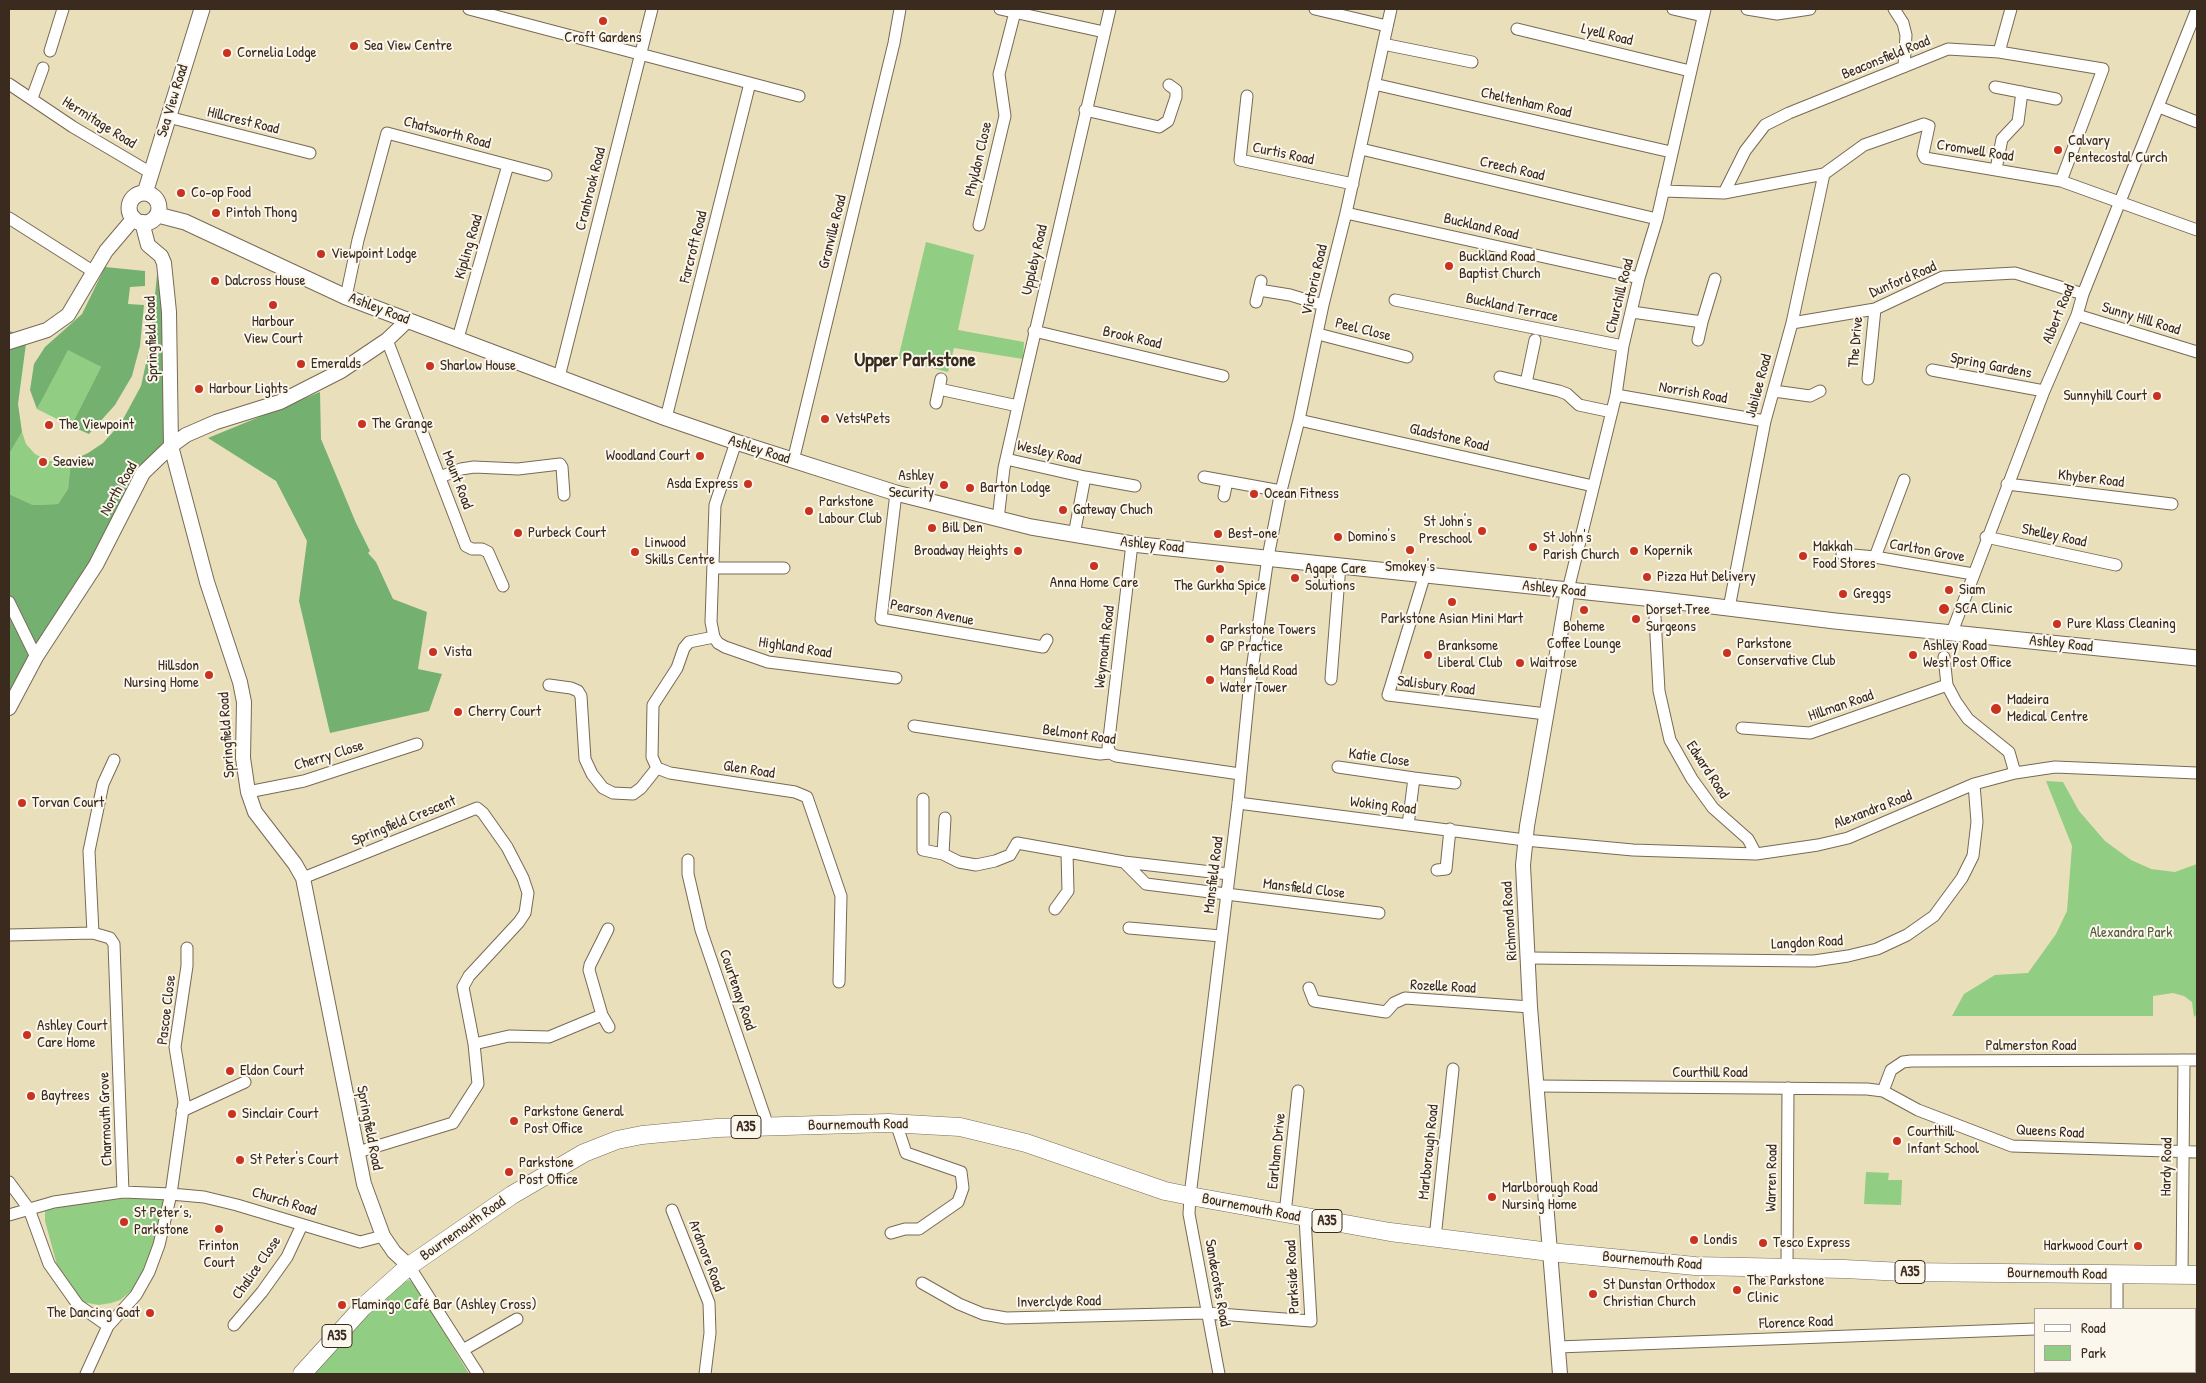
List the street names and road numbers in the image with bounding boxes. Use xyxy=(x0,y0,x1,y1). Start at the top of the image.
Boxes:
street label: Lyell Road xyxy=(1579,20,1635,50)
street label: Beaconsfield Road xyxy=(1839,32,1933,84)
street label: Sea View Road xyxy=(153,63,193,139)
street label: Cheltenham Road xyxy=(1479,84,1573,122)
street label: Hermitage Road xyxy=(59,93,139,153)
street label: Hillcrest Road xyxy=(205,103,281,139)
street label: Chatsworth Road xyxy=(401,113,493,153)
street label: Phyldon Close xyxy=(962,120,996,198)
street label: Cromwell Road xyxy=(1935,136,2015,166)
street label: Curtis Road xyxy=(1251,139,1315,169)
street label: Cranbrook Road xyxy=(572,146,610,232)
street label: Creech Road xyxy=(1478,153,1546,185)
street label: Granville Road xyxy=(815,193,851,271)
street label: Farcroft Road xyxy=(676,209,712,285)
street label: Buckland Road xyxy=(1442,210,1520,244)
street label: Kipling Road xyxy=(451,213,487,281)
street label: Uppleby Road xyxy=(1018,223,1052,297)
street label: Victoria Road xyxy=(1298,243,1332,317)
street label: Churchill Road xyxy=(1602,257,1638,335)
street label: Dunford Road xyxy=(1867,258,1939,302)
street label: Albert Road xyxy=(2039,282,2079,346)
street label: Ashley Road xyxy=(346,289,412,329)
street label: Buckland Terrace xyxy=(1464,289,1560,327)
street label: Springfield Road xyxy=(142,296,162,382)
street label: Sunny Hill Road xyxy=(2100,299,2182,339)
street label: Peel Close xyxy=(1333,314,1393,346)
street label: The Drive xyxy=(1845,316,1867,368)
street label: Brook Road xyxy=(1101,323,1163,353)
street label: Spring Gardens xyxy=(1949,349,2033,383)
street label: Jubilee Road xyxy=(1742,352,1776,420)
street label: Norrish Road xyxy=(1657,378,1729,408)
street label: Gladstone Road xyxy=(1408,420,1490,456)
street label: Ashley Road xyxy=(726,432,792,468)
street label: Wesley Road xyxy=(1015,437,1083,469)
street label: Mount Road xyxy=(438,448,476,512)
street label: North Road xyxy=(96,459,142,519)
street label: Khyber Road xyxy=(2057,466,2125,492)
street label: Shelley Road xyxy=(2020,520,2088,552)
street label: Ashley Road xyxy=(1119,533,1185,557)
street label: Carlton Grove xyxy=(1888,536,1966,566)
street label: Ashley Road xyxy=(1521,577,1587,601)
street label: Pearson Avenue xyxy=(889,596,975,630)
street label: Weymouth Road xyxy=(1091,605,1119,689)
street label: Ashley Road xyxy=(2028,632,2094,656)
street label: Highland Road xyxy=(757,633,833,663)
street label: Salisbury Road xyxy=(1396,672,1476,700)
street label: Hillman Road xyxy=(1806,686,1876,726)
street label: Springfield Road xyxy=(215,692,239,778)
street label: Belmont Road xyxy=(1041,721,1117,749)
street label: Cherry Close xyxy=(292,737,366,775)
street label: Edward Road xyxy=(1682,738,1732,802)
street label: Katie Close xyxy=(1347,745,1411,771)
street label: Glen Road xyxy=(722,757,776,783)
street label: Alexandra Road xyxy=(1831,787,1915,833)
street label: Springfield Crescent xyxy=(349,792,459,850)
street label: Woking Road xyxy=(1349,793,1417,819)
street label: Mansfield Road xyxy=(1200,836,1228,914)
street label: Mansfield Close xyxy=(1262,875,1346,903)
street label: Richmond Road xyxy=(1498,881,1522,961)
street label: Langdon Road xyxy=(1771,932,1843,954)
street label: Courtenay Road xyxy=(715,947,759,1033)
street label: Pascoe Close xyxy=(154,974,180,1046)
street label: Rozelle Road xyxy=(1410,976,1476,998)
street label: Palmerston Road xyxy=(1986,1037,2076,1055)
street label: Courthill Road xyxy=(1672,1064,1748,1082)
street label: Charmouth Grove xyxy=(95,1072,117,1166)
street label: Springfield Road xyxy=(352,1084,386,1172)
street label: Marlborough Road xyxy=(1415,1104,1443,1200)
street label: Earlham Drive xyxy=(1264,1112,1290,1190)
street label: Bournemouth Road xyxy=(808,1115,908,1135)
road number: A35 xyxy=(731,1116,761,1138)
street label: Queens Road xyxy=(2015,1121,2085,1143)
street label: Hardy Road xyxy=(2157,1137,2177,1197)
street label: Warren Road xyxy=(1762,1144,1782,1212)
street label: Church Road xyxy=(250,1184,318,1220)
street label: Bournemouth Road xyxy=(1200,1190,1302,1226)
street label: Bournemouth Road xyxy=(417,1193,509,1265)
road number: A35 xyxy=(1312,1210,1342,1232)
street label: Ardmore Road xyxy=(684,1218,728,1294)
street label: Chalice Close xyxy=(229,1233,285,1303)
street label: Sandecotes Road xyxy=(1200,1238,1234,1328)
street label: Parkside Road xyxy=(1282,1240,1304,1314)
street label: Bournemouth Road xyxy=(1601,1248,1703,1274)
road number: A35 xyxy=(1895,1260,1925,1284)
street label: Bournemouth Road xyxy=(2007,1264,2107,1284)
street label: Inverclyde Road xyxy=(1017,1292,1101,1312)
street label: Florence Road xyxy=(1759,1313,1833,1333)
road number: A35 xyxy=(322,1324,352,1348)

